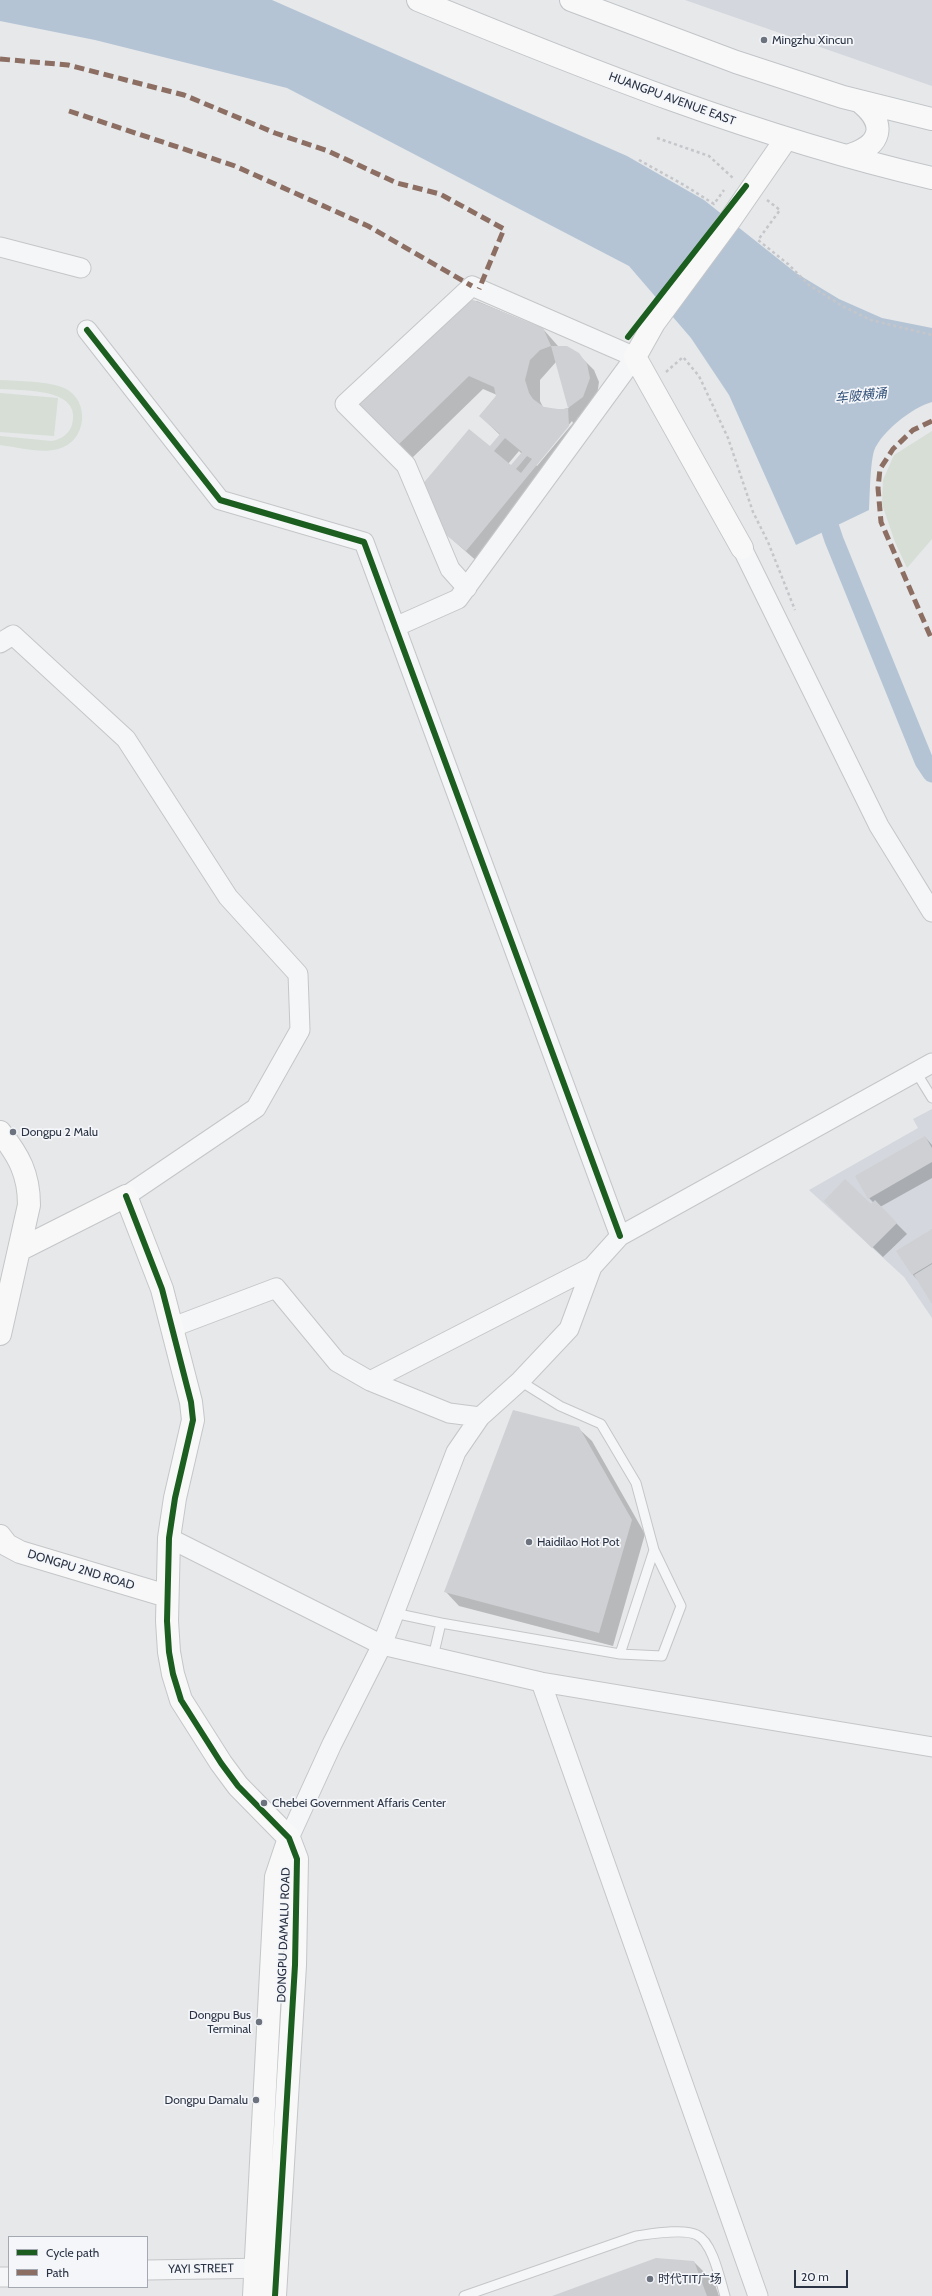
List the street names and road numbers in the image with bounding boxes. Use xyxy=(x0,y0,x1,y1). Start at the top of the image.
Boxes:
street label: HUANGPU AVENUE EAST xyxy=(607,69,737,129)
street label: DONGPU 2ND ROAD xyxy=(26,1547,136,1593)
street label: DONGPU DAMALU ROAD xyxy=(274,1867,294,2003)
street label: YAYI STREET xyxy=(168,2261,234,2277)

